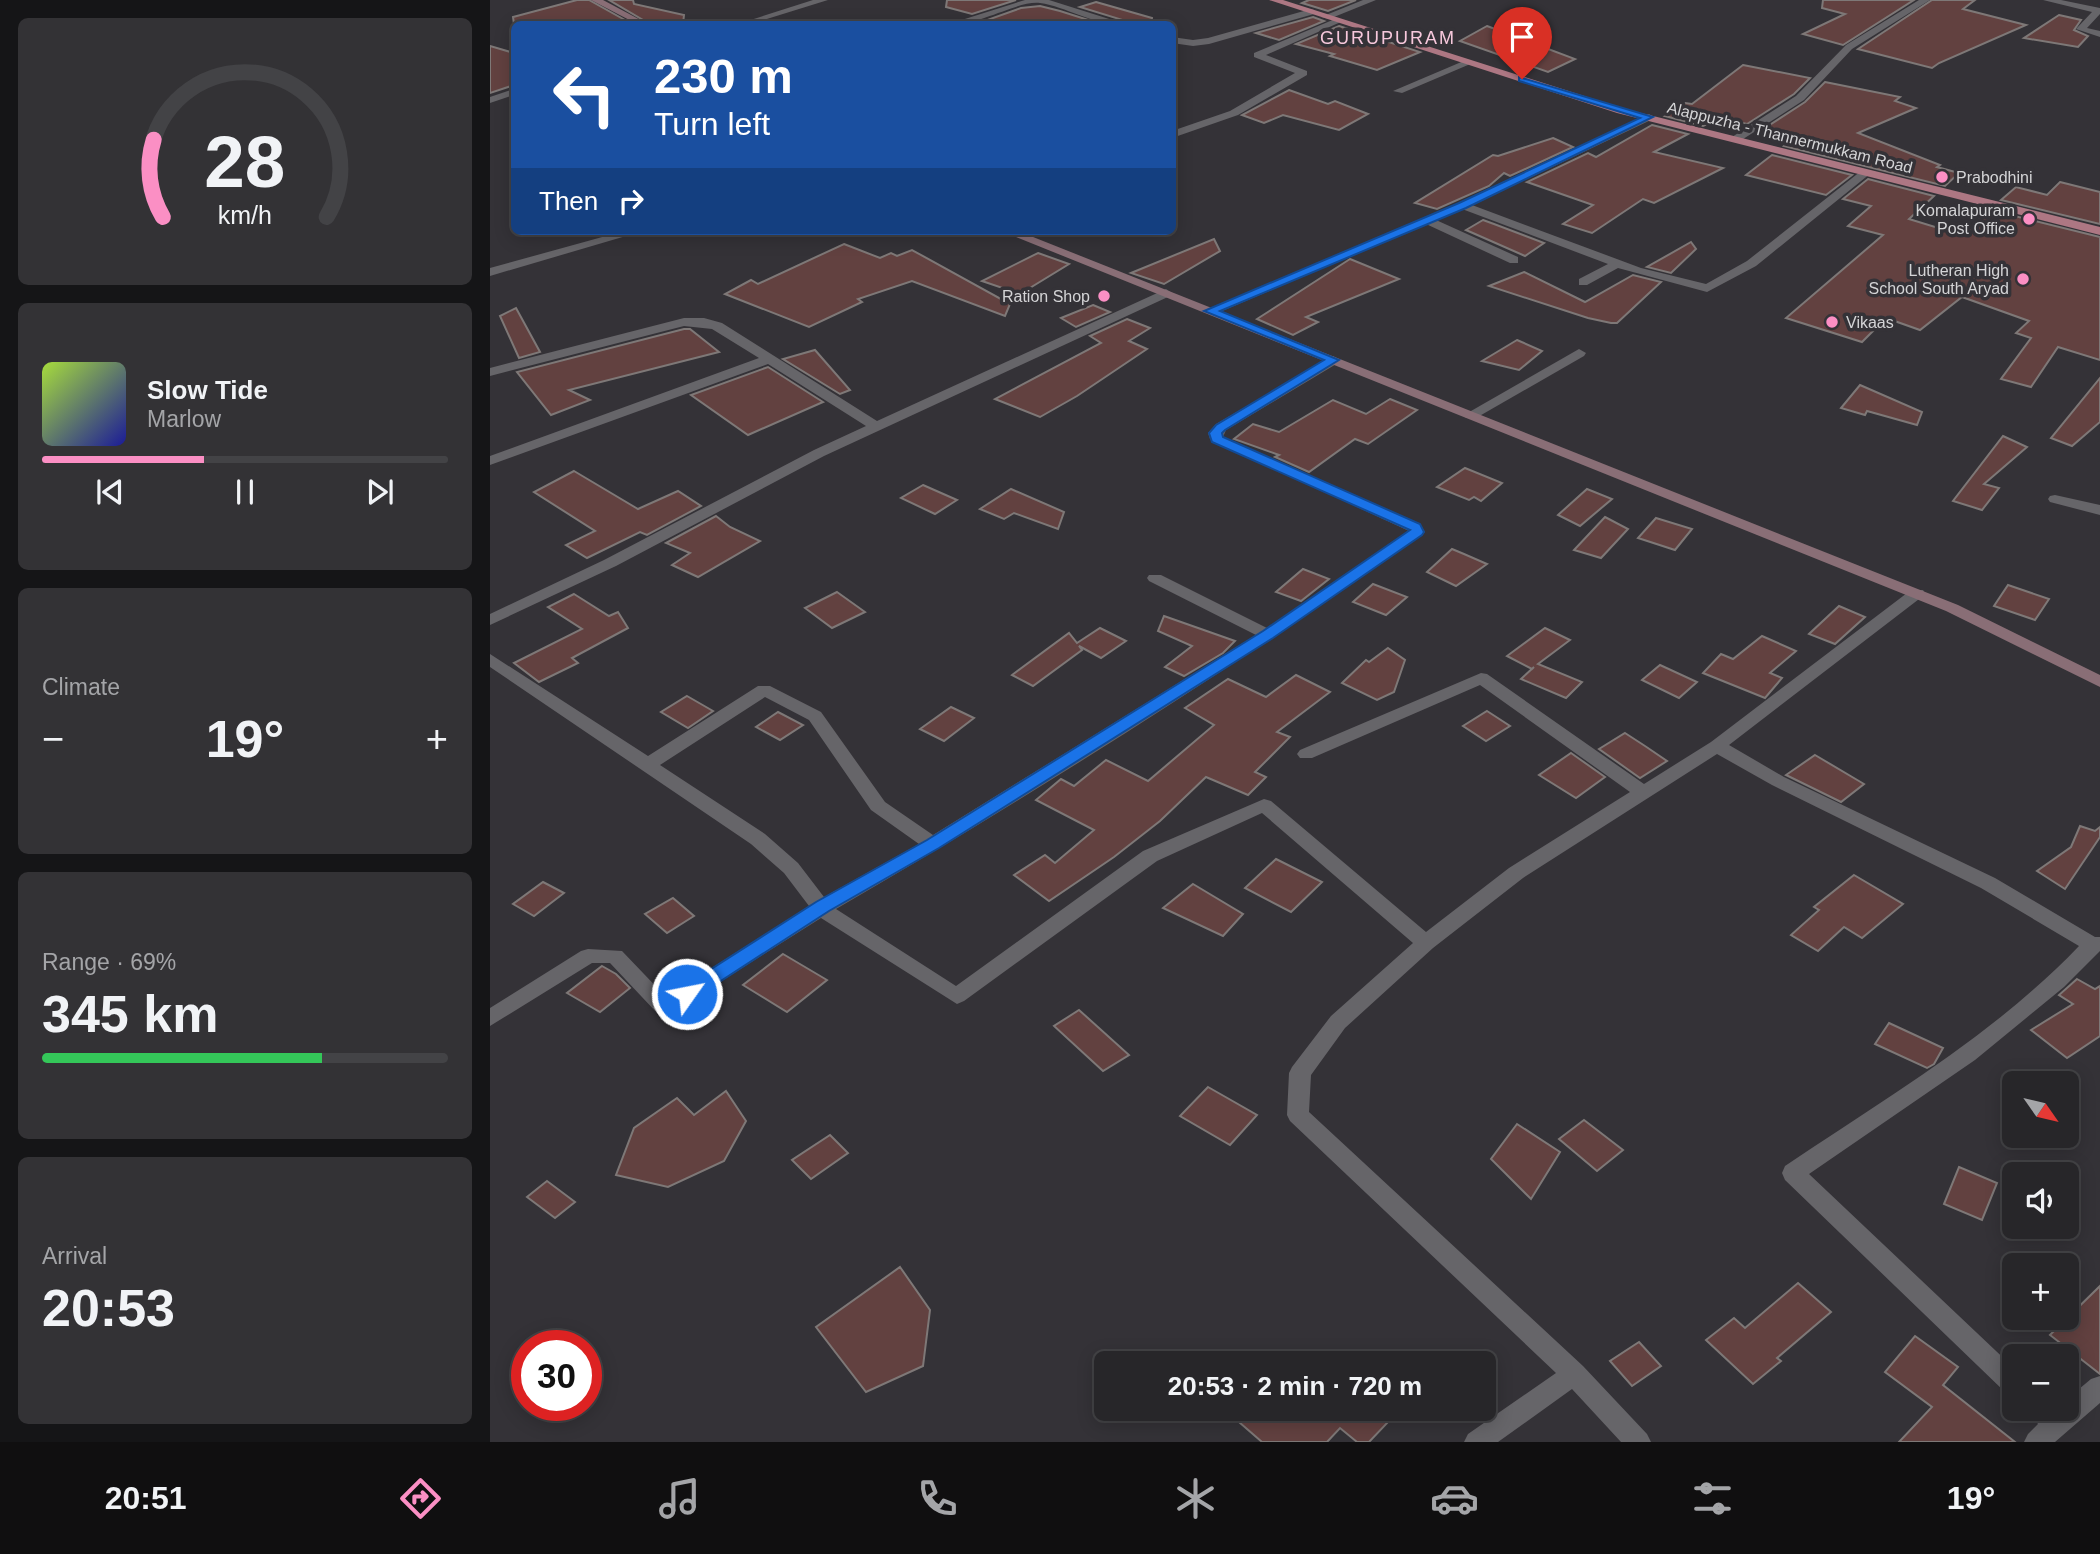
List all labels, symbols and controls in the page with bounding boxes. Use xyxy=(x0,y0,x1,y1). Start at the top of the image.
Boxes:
pin xyxy=(1492,7,1552,79)
icon: arrive xyxy=(1503,18,1541,56)
district label: GURUPURAM xyxy=(1320,28,1456,48)
icon: left xyxy=(539,49,630,140)
text: 230 m xyxy=(654,49,793,103)
street label: Alappuzha - Thannermukkam Road xyxy=(1665,99,1914,176)
text: Turn left xyxy=(654,106,770,142)
text: 28 xyxy=(205,122,285,203)
marker: Prabodhini xyxy=(1934,169,1950,185)
place label: Prabodhini xyxy=(1956,169,2033,186)
icon: right xyxy=(612,182,650,220)
text: Then xyxy=(539,186,598,216)
text: km/h xyxy=(218,201,272,229)
place label: Komalapuram Post Office xyxy=(1915,202,2015,237)
marker: Komalapuram Post Office xyxy=(2021,211,2037,227)
place label: Lutheran High School South Aryad xyxy=(1868,262,2009,297)
marker: Lutheran High School South Aryad xyxy=(2015,271,2031,287)
place label: Ration Shop xyxy=(1002,288,1090,305)
marker: Ration Shop xyxy=(1096,288,1112,304)
marker: Vikaas xyxy=(1824,314,1840,330)
place label: Vikaas xyxy=(1846,314,1894,331)
text: Slow Tide xyxy=(147,375,268,405)
text: Marlow xyxy=(147,406,221,432)
icon: previous xyxy=(91,473,129,511)
icon: pause xyxy=(226,473,264,511)
icon: next xyxy=(361,473,399,511)
text: Climate xyxy=(42,674,120,700)
text: 19° xyxy=(206,710,284,768)
text: − xyxy=(42,718,64,760)
text: + xyxy=(426,718,448,760)
text: Range · 69% xyxy=(42,949,176,975)
position arrow xyxy=(650,957,724,1031)
text: 345 km xyxy=(42,985,218,1043)
north arrow xyxy=(2002,1071,2079,1148)
map controls xyxy=(2002,1071,2079,1421)
button: sound xyxy=(2002,1162,2079,1239)
text: Arrival xyxy=(42,1243,107,1269)
button: + xyxy=(2002,1253,2079,1330)
text: 20:53 xyxy=(42,1279,175,1337)
speed limit sign: 30 xyxy=(511,1330,602,1421)
button: − xyxy=(2002,1344,2079,1421)
text: 20:53 · 2 min · 720 m xyxy=(1168,1371,1422,1401)
icon: directions xyxy=(396,1474,445,1523)
icon: music xyxy=(655,1474,704,1523)
icon: phone xyxy=(913,1474,962,1523)
icon: climate xyxy=(1171,1474,1220,1523)
icon: car xyxy=(1430,1474,1479,1523)
icon: filters xyxy=(1688,1474,1737,1523)
text: 20:51 xyxy=(105,1480,187,1516)
text: 19° xyxy=(1947,1480,1995,1516)

